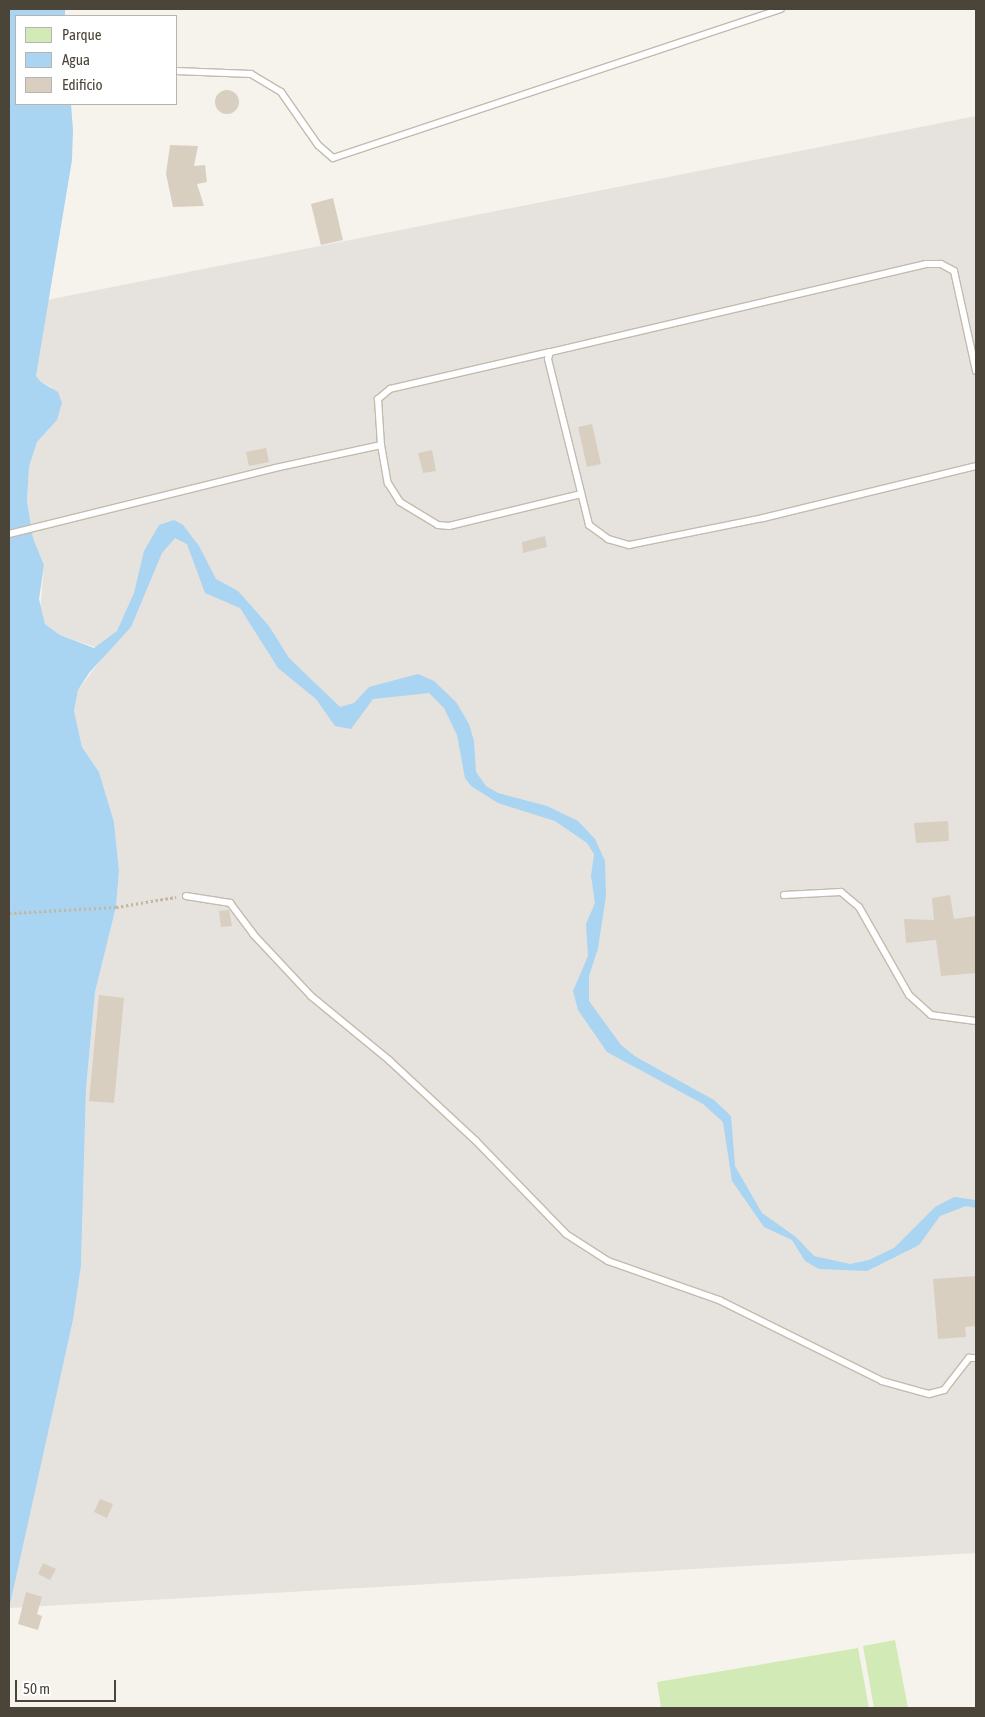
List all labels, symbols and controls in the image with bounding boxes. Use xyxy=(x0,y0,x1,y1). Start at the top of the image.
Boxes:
legend xyxy=(15,15,178,105)
text: Parque xyxy=(62,26,102,43)
text: Agua xyxy=(62,51,90,68)
text: Edificio xyxy=(62,76,103,93)
scale bar xyxy=(18,1670,119,1702)
text: 50 m xyxy=(23,1680,50,1697)

